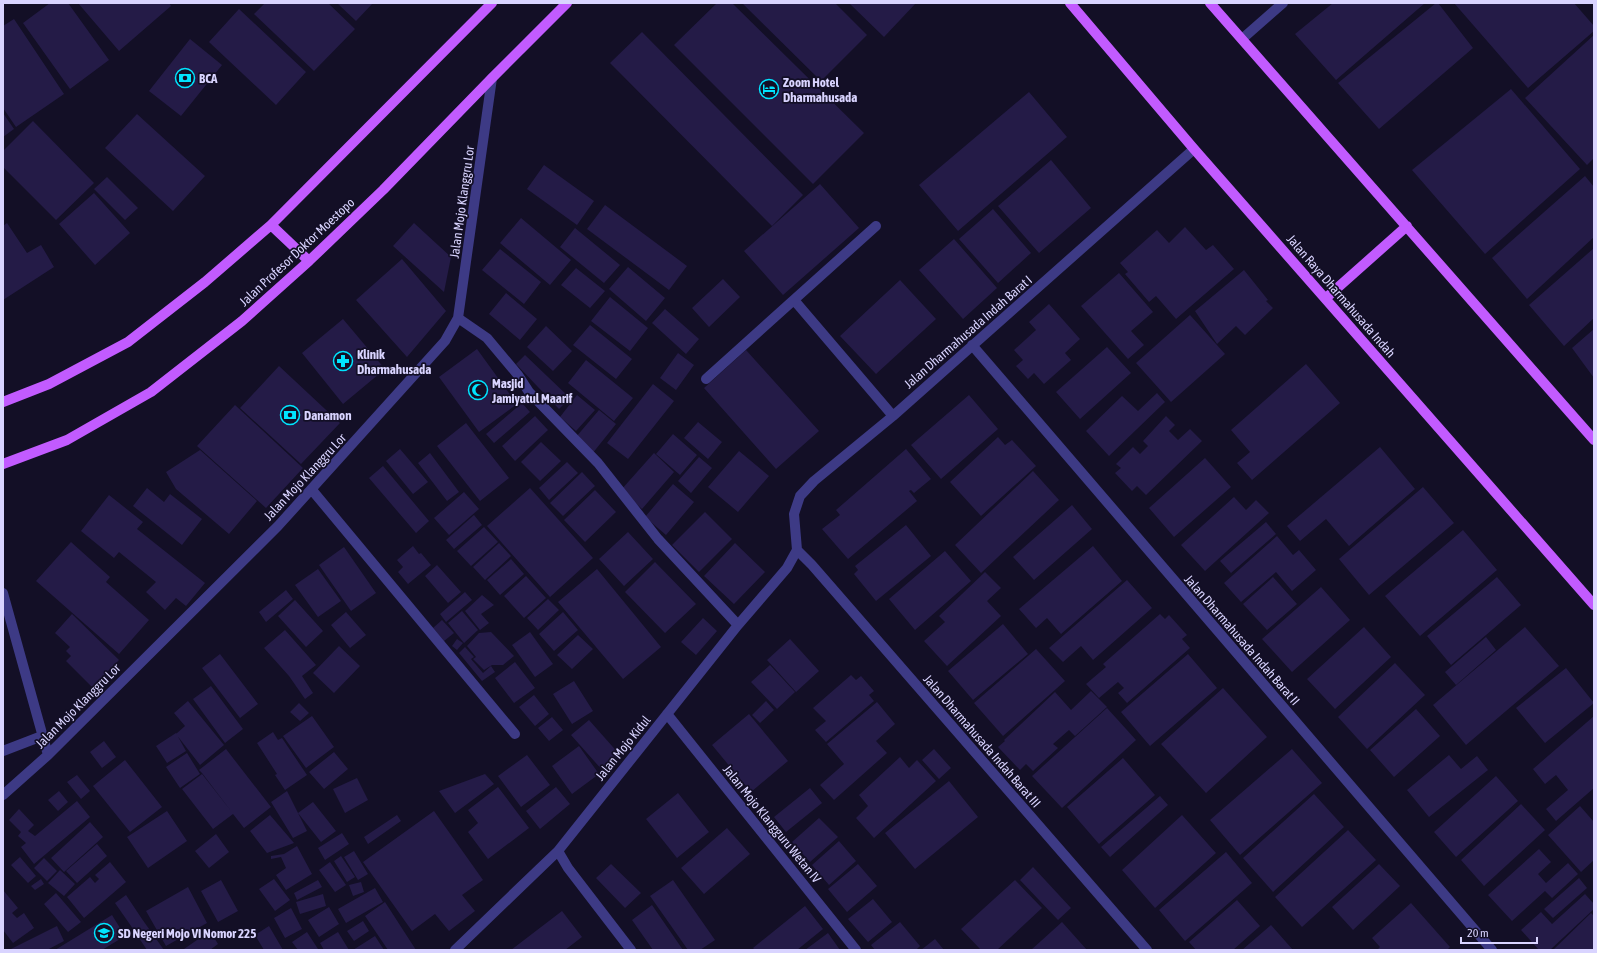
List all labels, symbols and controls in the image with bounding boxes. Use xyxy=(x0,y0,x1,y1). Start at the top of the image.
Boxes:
bank icon: BCA xyxy=(174,67,196,89)
place label: BCA xyxy=(199,71,218,86)
place label: Zoom Hotel Dharmahusada xyxy=(783,75,857,105)
hotel icon: Zoom Hotel Dharmahusada xyxy=(758,78,780,100)
street label: Jalan Mojo Klanggru Lor xyxy=(447,145,477,259)
street label: Jalan Profesor Doktor Moestopo xyxy=(236,195,358,309)
street label: Jalan Raya Dharmahusada Indah xyxy=(1284,232,1398,360)
street label: Jalan Dharmahusada Indah Barat I xyxy=(901,272,1035,392)
place label: Klinik Dharmahusada xyxy=(357,347,431,377)
pharmacy icon: Klinik Dharmahusada xyxy=(332,350,354,372)
place label: Masjid Jamiyatul Maarif xyxy=(491,376,573,406)
mosque icon: Masjid Jamiyatul Maarif xyxy=(467,379,489,401)
bank icon: Danamon xyxy=(279,404,301,426)
place label: Danamon xyxy=(304,408,351,423)
street label: Jalan Mojo Klanggru Lor xyxy=(261,430,349,524)
street label: Jalan Dharmahusada Indah Barat II xyxy=(1181,572,1303,708)
street label: Jalan Mojo Klanggru Lor xyxy=(33,660,124,751)
street label: Jalan Dharmahusada Indah Barat III xyxy=(920,672,1044,810)
street label: Jalan Mojo Kidul xyxy=(592,712,654,783)
street label: Jalan Mojo Klangguru Wetan IV xyxy=(720,762,825,886)
scale bar xyxy=(1461,919,1537,945)
school or university icon: SD Negeri Mojo VI Nomor 225 xyxy=(93,922,115,944)
place label: SD Negeri Mojo VI Nomor 225 xyxy=(118,926,256,941)
text: 20 m xyxy=(1467,926,1489,940)

